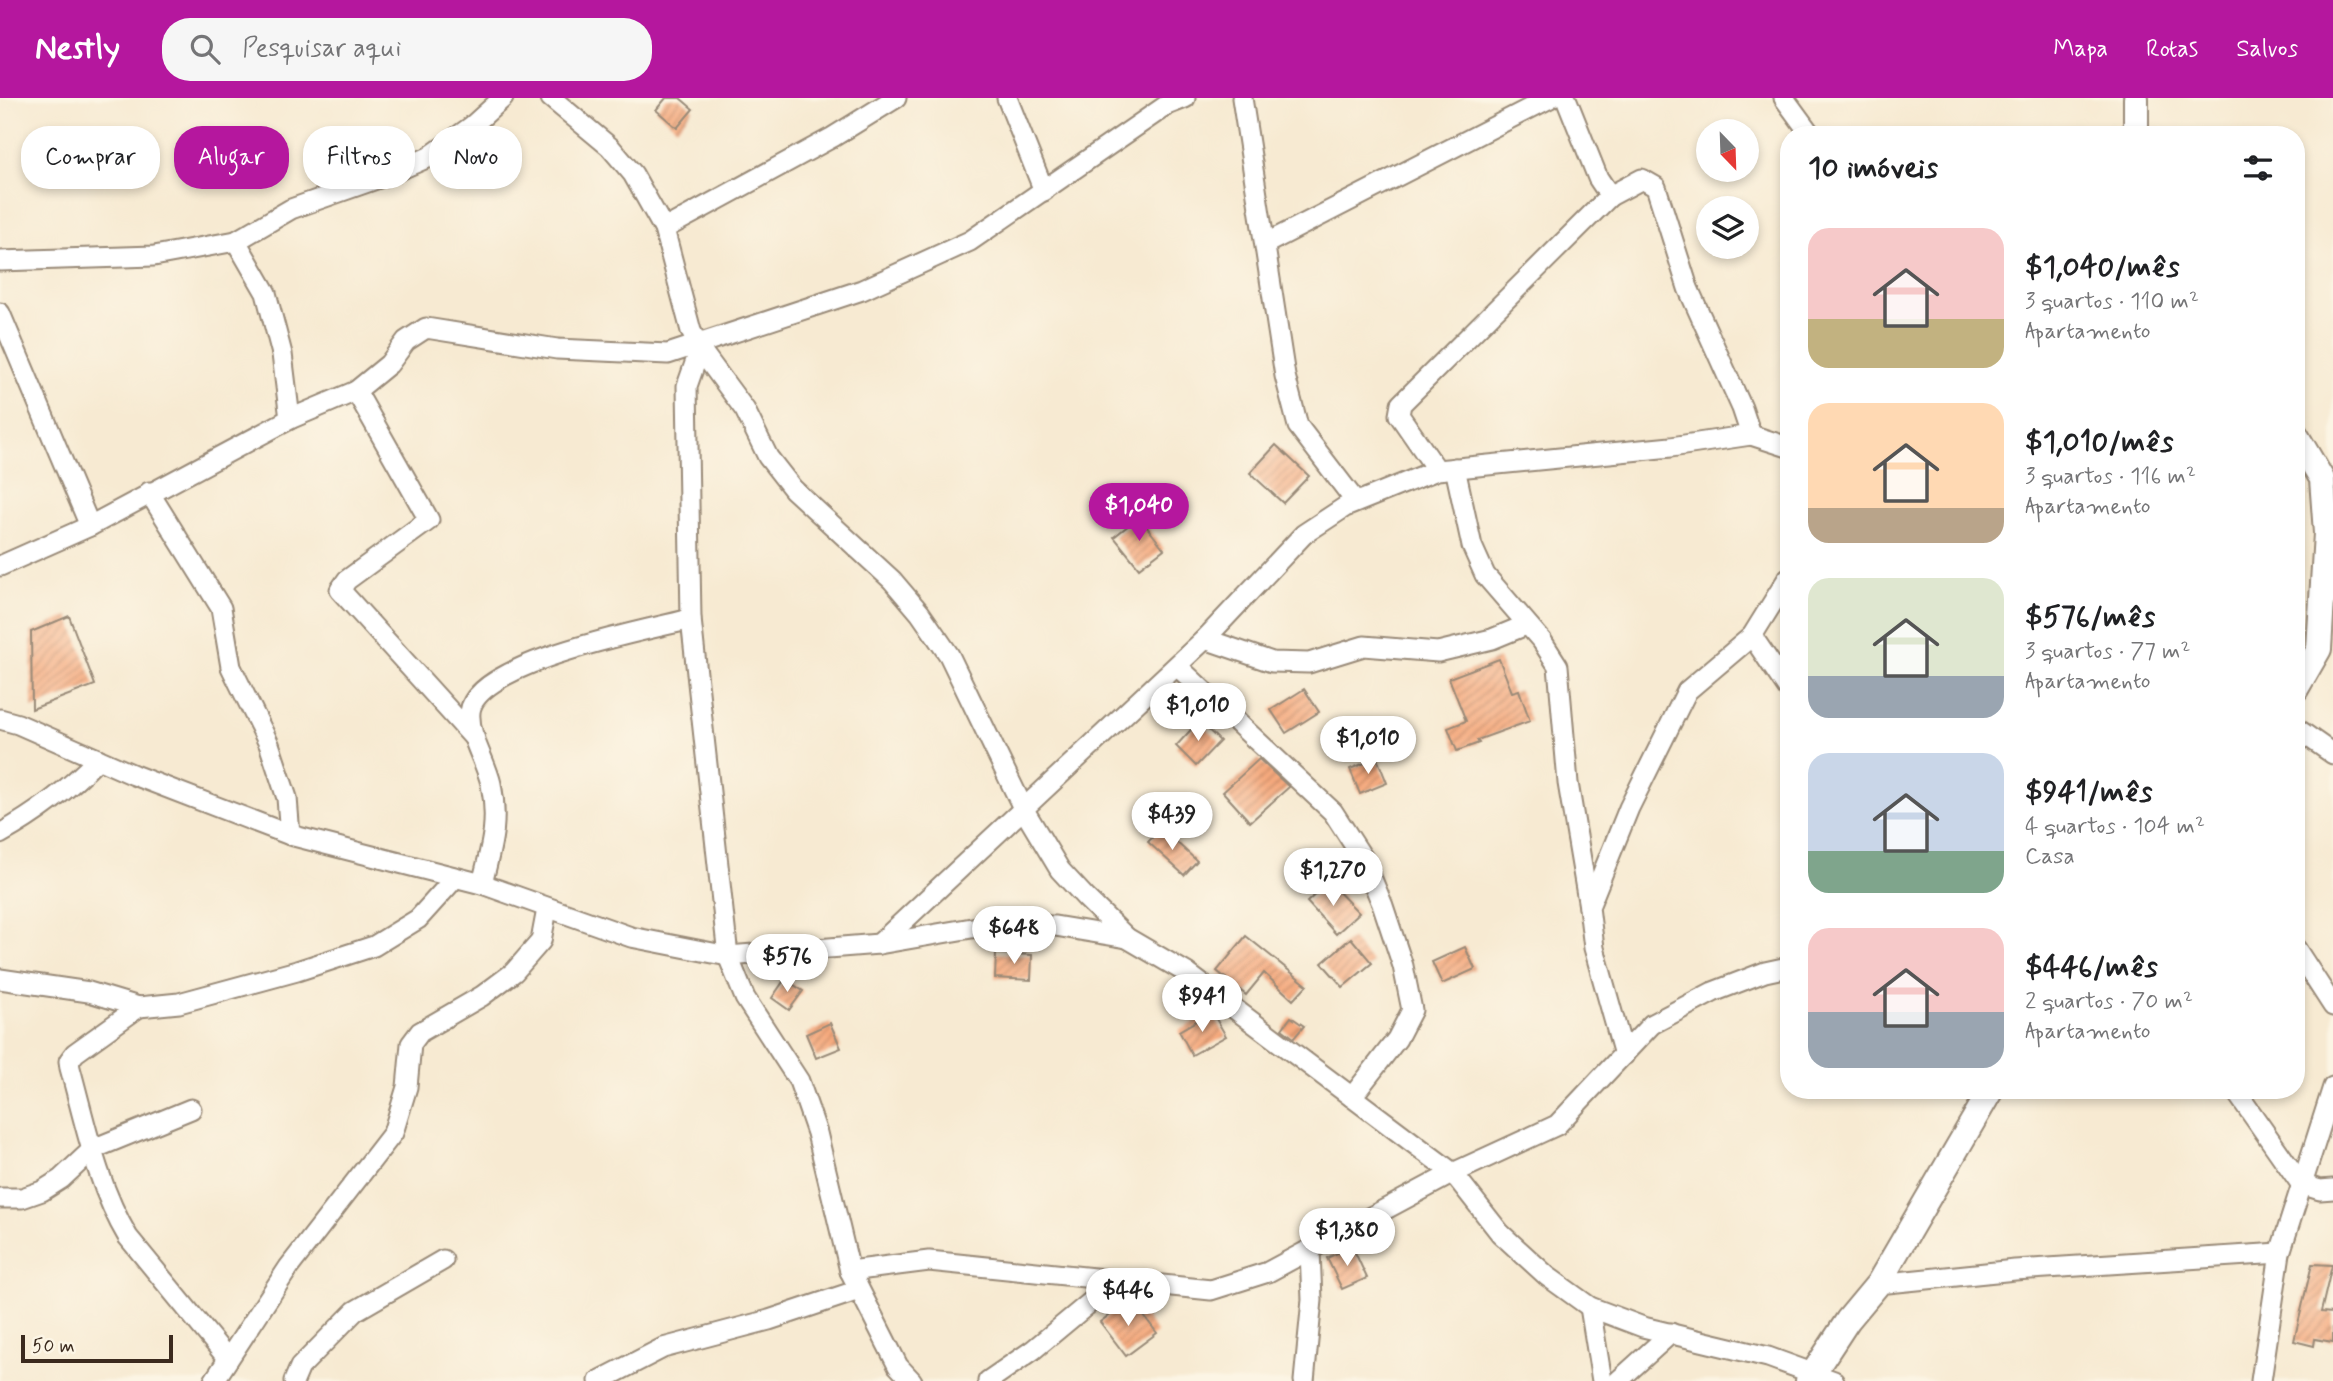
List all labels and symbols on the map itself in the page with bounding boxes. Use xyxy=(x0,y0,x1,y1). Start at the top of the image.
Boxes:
north arrow xyxy=(1696,119,1759,182)
pin: $1,040 xyxy=(1082,484,1196,543)
pin: $1,010 xyxy=(1141,684,1255,743)
pin: $1,010 xyxy=(1311,716,1425,776)
pin: $439 xyxy=(1131,792,1213,852)
pin: $1,270 xyxy=(1276,848,1390,908)
pin: $648 xyxy=(973,906,1055,966)
pin: $576 xyxy=(746,934,828,994)
pin: $941 xyxy=(1161,974,1243,1034)
pin: $1,380 xyxy=(1290,1208,1404,1268)
pin: $446 xyxy=(1087,1268,1169,1328)
scale bar xyxy=(21,1332,173,1364)

